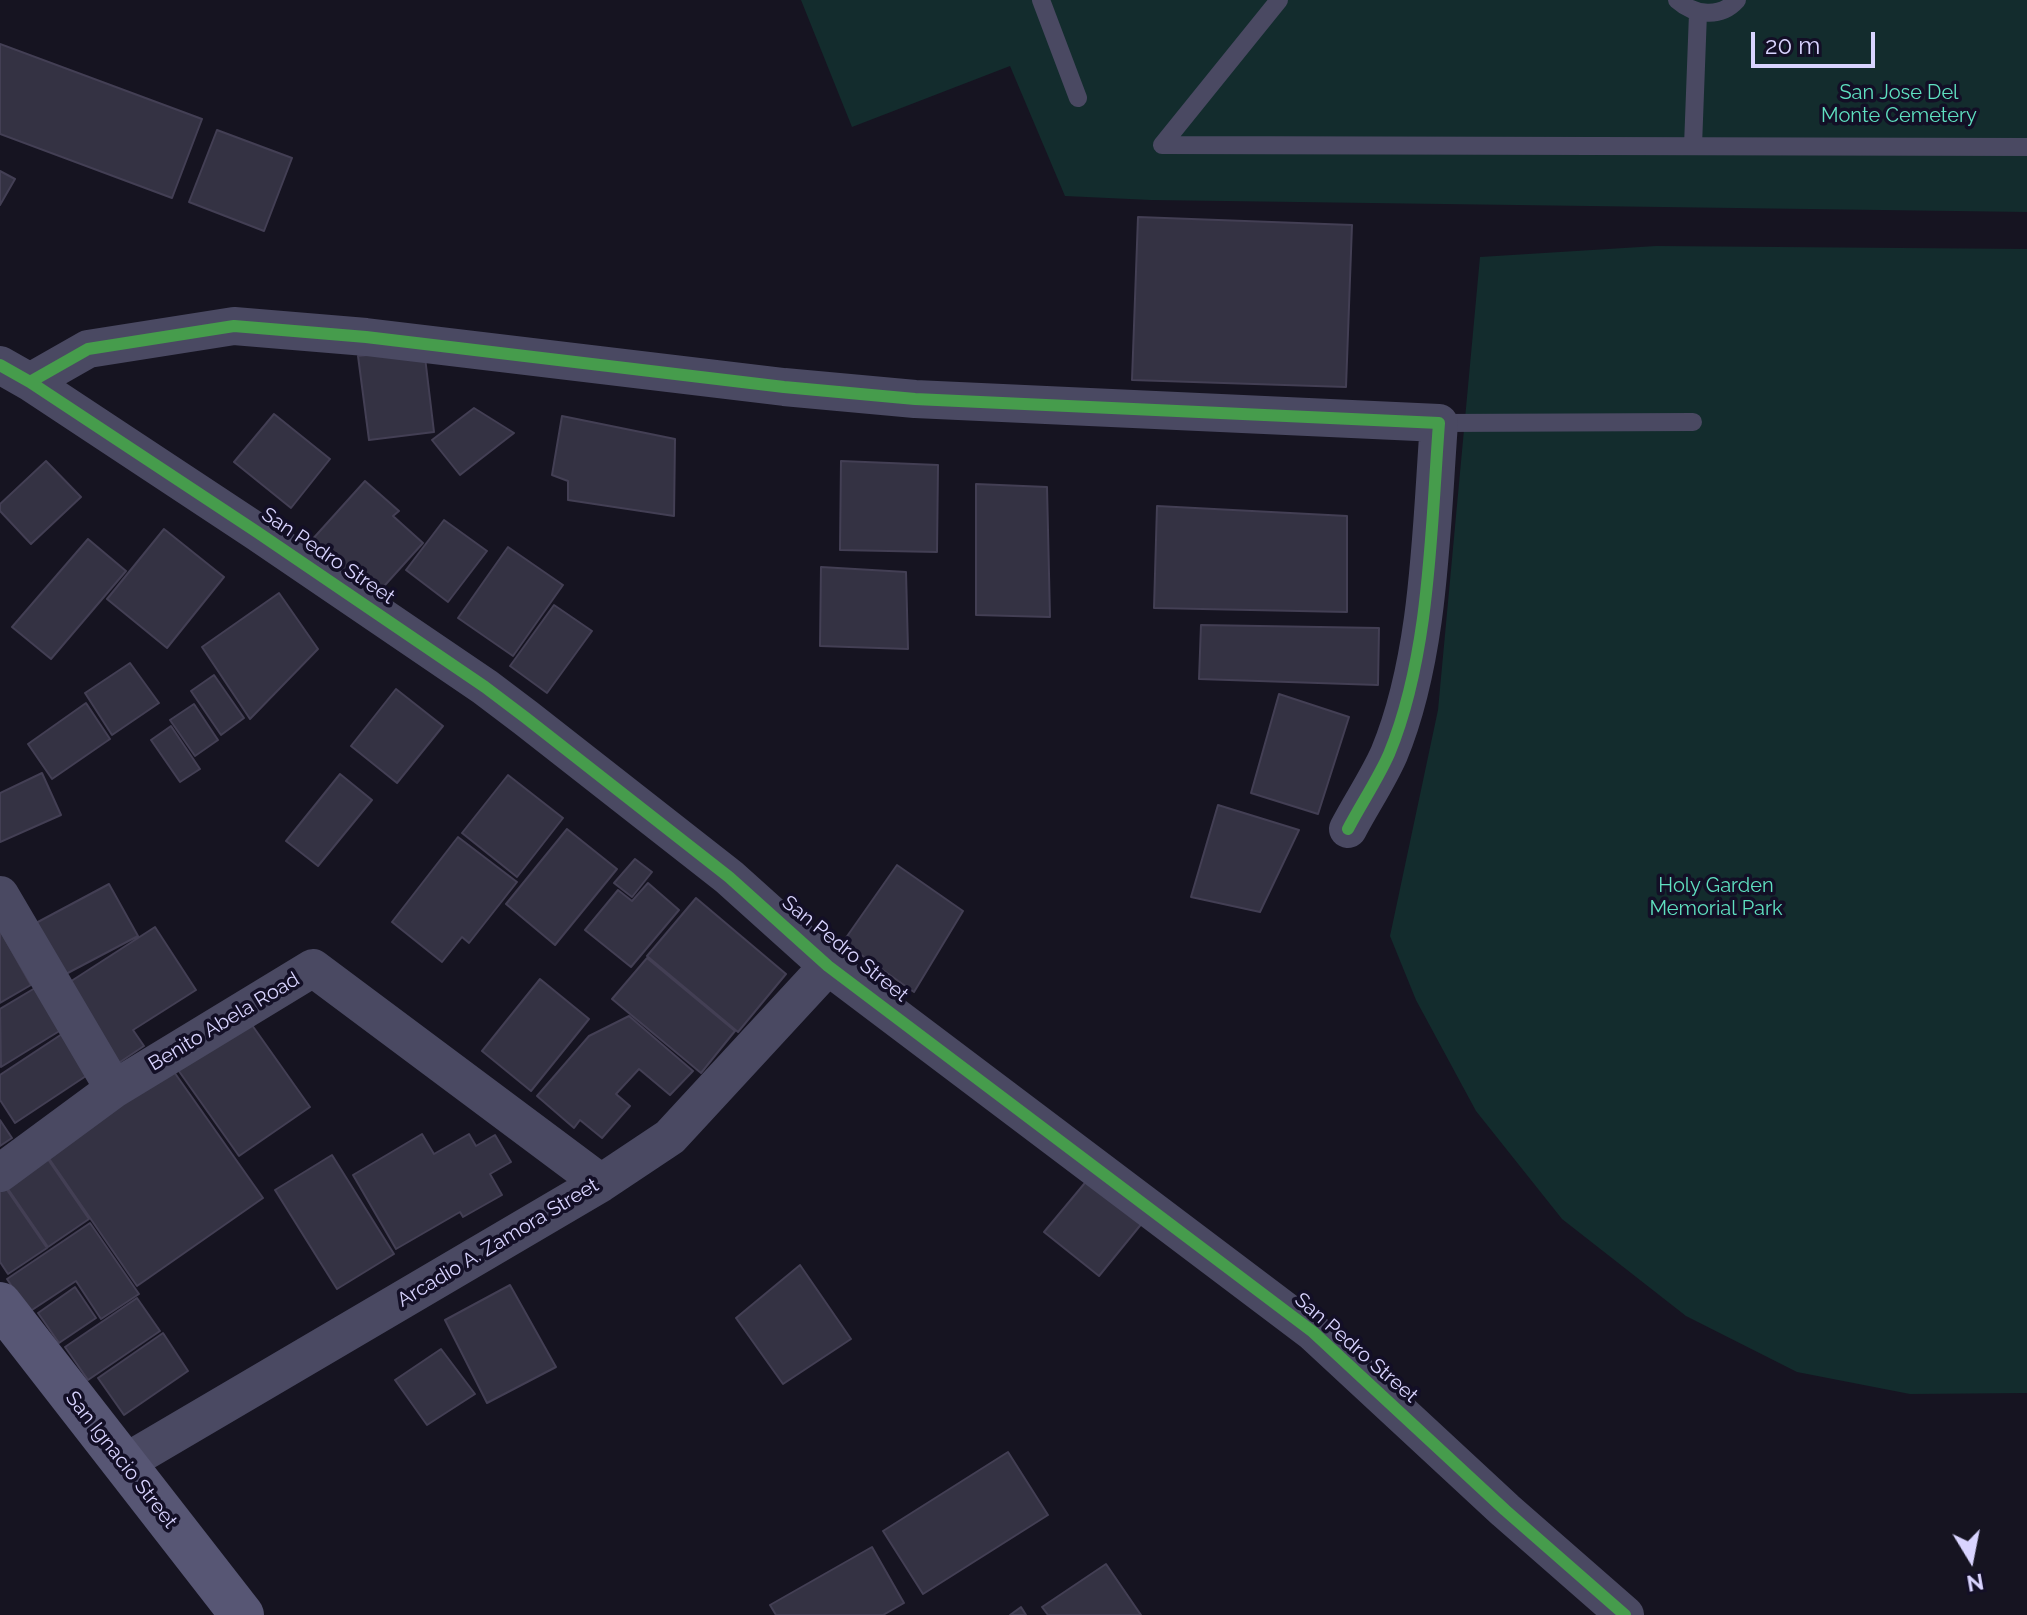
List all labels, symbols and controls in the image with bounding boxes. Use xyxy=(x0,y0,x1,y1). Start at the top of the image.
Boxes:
scale bar xyxy=(1755,16,1879,66)
text: 20 m xyxy=(1765,31,1820,60)
park label: San Jose Del Monte Cemetery xyxy=(1821,81,1977,128)
street label: San Pedro Street xyxy=(257,503,399,609)
park label: Holy Garden Memorial Park xyxy=(1649,874,1783,921)
street label: San Pedro Street xyxy=(777,891,913,1007)
street label: Benito Abela Road xyxy=(144,968,304,1076)
street label: Arcadio A. Zamora Street xyxy=(393,1173,603,1313)
street label: San Pedro Street xyxy=(1289,1288,1423,1408)
street label: San Ignacio Street xyxy=(60,1387,182,1533)
north arrow xyxy=(1931,1519,2011,1599)
text: N xyxy=(1965,1568,1986,1597)

